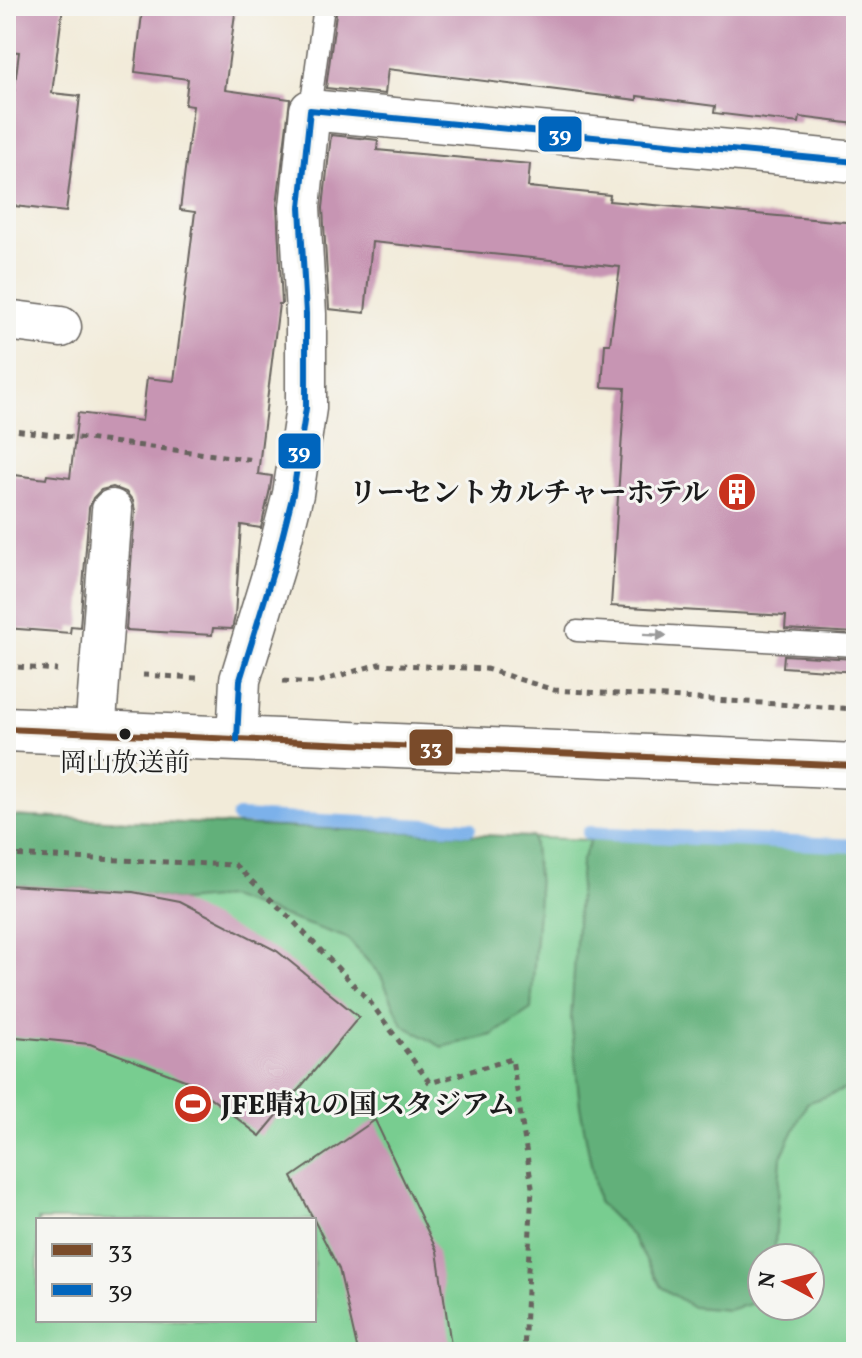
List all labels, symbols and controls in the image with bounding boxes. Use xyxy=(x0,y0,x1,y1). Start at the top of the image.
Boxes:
line badge: 39 xyxy=(537,115,583,153)
text: 39 xyxy=(548,121,572,152)
line badge: 39 xyxy=(277,432,322,470)
text: 39 xyxy=(287,438,311,469)
building icon: リーセントカルチャーホテル xyxy=(716,471,758,513)
place label: リーセントカルチャーホテル xyxy=(349,475,709,514)
one-way arrow xyxy=(643,629,668,642)
marker: 岡山放送前 xyxy=(117,726,133,742)
line badge: 33 xyxy=(408,728,454,767)
text: 33 xyxy=(420,734,442,765)
place label: 岡山放送前 xyxy=(60,746,190,782)
sports icon: JFE晴れの国スタジアム xyxy=(172,1083,214,1125)
place label: JFE晴れの国スタジアム xyxy=(220,1087,515,1126)
legend xyxy=(36,1218,316,1322)
text: 33 xyxy=(108,1235,132,1269)
north arrow xyxy=(746,1242,826,1322)
text: N xyxy=(752,1270,785,1290)
text: 39 xyxy=(108,1275,132,1309)

